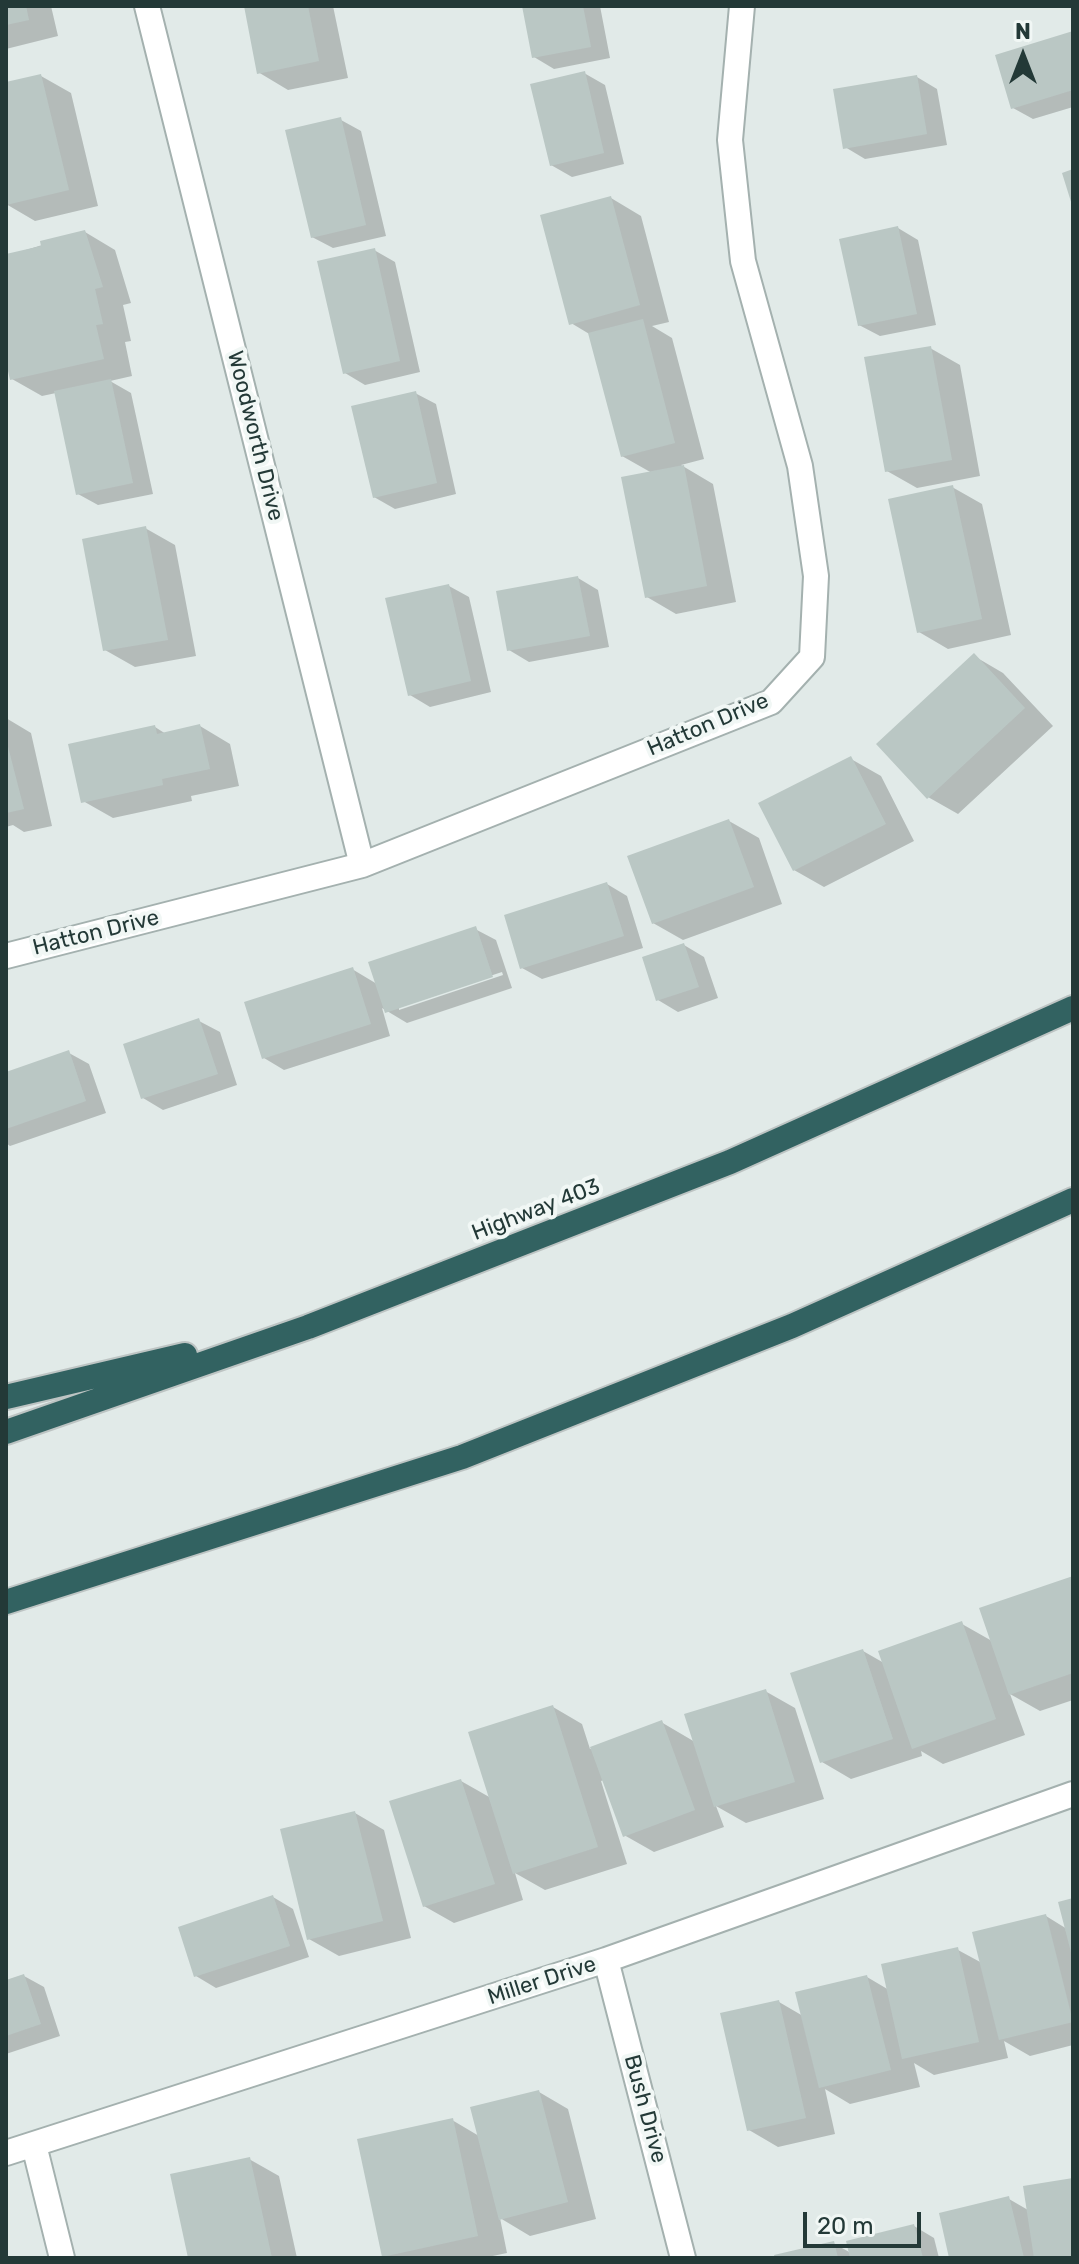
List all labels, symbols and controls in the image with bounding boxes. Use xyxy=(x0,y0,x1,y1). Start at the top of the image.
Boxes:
north arrow xyxy=(983,16,1063,96)
text: N xyxy=(1015,18,1031,45)
street label: Woodworth Drive xyxy=(221,348,289,524)
street label: Hatton Drive xyxy=(643,688,773,762)
street label: Hatton Drive xyxy=(30,905,162,961)
street label: Highway 403 xyxy=(468,1173,604,1247)
street label: Miller Drive xyxy=(484,1951,600,2011)
street label: Bush Drive xyxy=(618,2052,672,2166)
scale bar xyxy=(807,2196,925,2246)
text: 20 m xyxy=(817,2212,874,2240)

